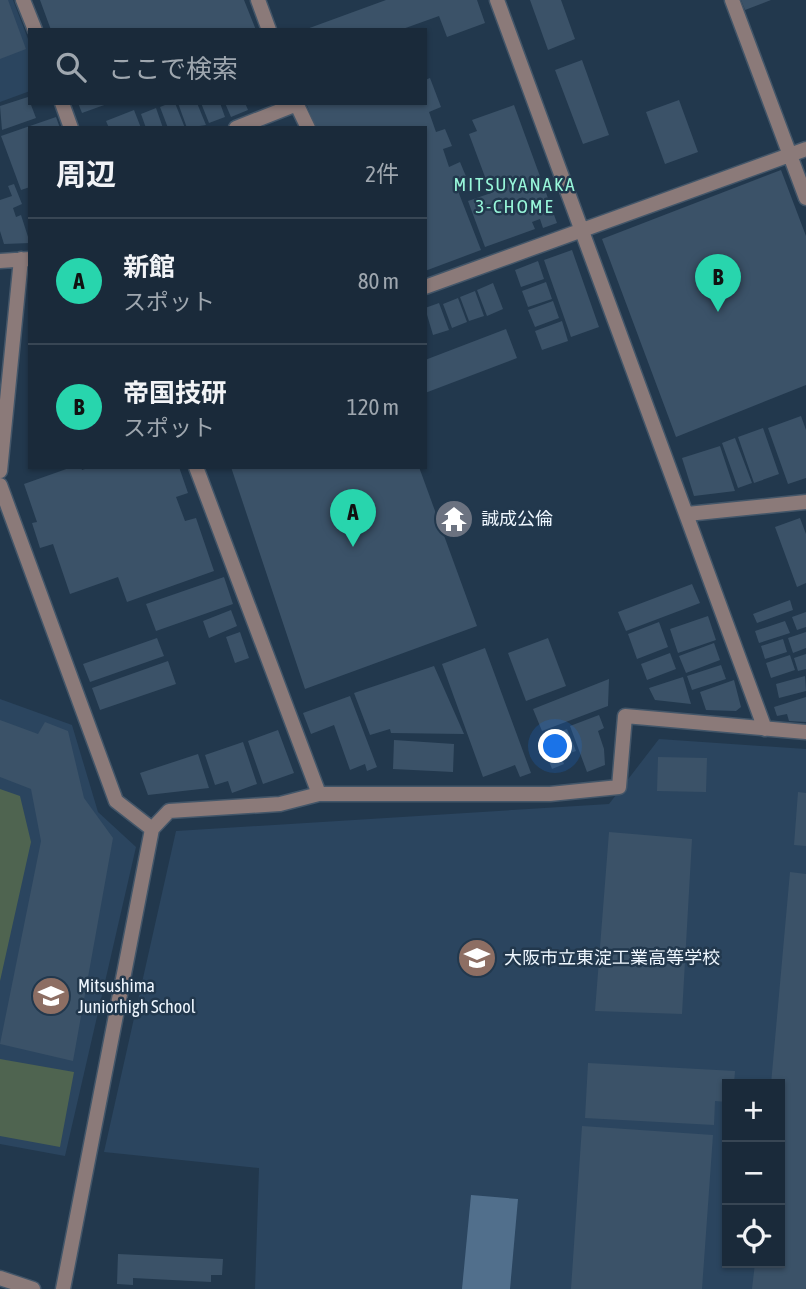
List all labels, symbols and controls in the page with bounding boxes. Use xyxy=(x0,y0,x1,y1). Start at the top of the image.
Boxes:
search box xyxy=(28,28,427,105)
icon: search xyxy=(52,48,90,86)
text: ここで検索 xyxy=(108,54,238,84)
text: 周辺 xyxy=(56,157,116,191)
text: 2件 xyxy=(365,161,399,187)
district label: MITSUYANAKA 3-CHOME xyxy=(453,173,577,217)
text: 新館 xyxy=(123,252,175,282)
pin: B xyxy=(695,254,741,312)
text: A xyxy=(73,268,85,294)
text: 80 m xyxy=(358,268,399,294)
text: スポット xyxy=(123,289,215,315)
text: 帝国技研 xyxy=(123,378,227,408)
text: B xyxy=(74,394,84,420)
text: 120 m xyxy=(347,394,399,420)
text: スポット xyxy=(123,415,215,441)
pin: A xyxy=(330,489,376,547)
temple icon: 誠成公倫 xyxy=(433,498,475,540)
place label: 誠成公倫 xyxy=(481,508,553,529)
your location xyxy=(538,729,572,763)
school or university icon: 大阪市立東淀工業高等学校 xyxy=(456,937,498,979)
place label: 大阪市立東淀工業高等学校 xyxy=(504,947,720,968)
school or university icon: Mitsushima Juniorhigh School xyxy=(30,975,72,1017)
place label: Mitsushima Juniorhigh School xyxy=(78,975,196,1017)
map controls xyxy=(722,1079,785,1268)
button: + xyxy=(722,1079,785,1142)
button: − xyxy=(722,1142,785,1205)
button: locate xyxy=(722,1205,785,1268)

